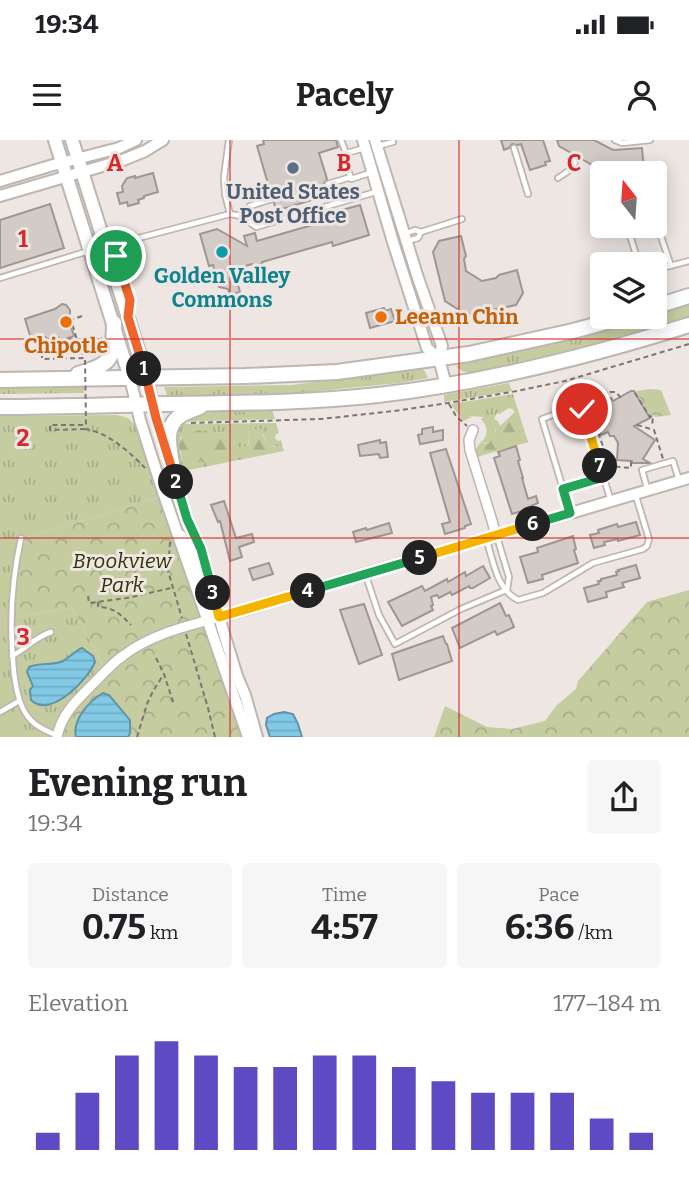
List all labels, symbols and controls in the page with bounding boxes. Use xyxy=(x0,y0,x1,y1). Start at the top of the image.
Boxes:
text: 19:34 xyxy=(35,9,98,40)
icon: menu xyxy=(28,76,66,114)
text: Pacely xyxy=(296,76,393,114)
icon: person xyxy=(623,76,661,114)
text: A xyxy=(107,149,124,177)
text: B xyxy=(337,149,351,177)
text: C xyxy=(567,149,581,177)
marker: United States Post Office xyxy=(285,160,301,176)
north arrow xyxy=(590,161,667,238)
map controls xyxy=(590,161,667,329)
place label: United States Post Office xyxy=(226,179,360,229)
text: 1 xyxy=(18,225,28,253)
pin xyxy=(86,226,146,286)
icon: arrive xyxy=(97,237,135,275)
marker: Golden Valley Commons xyxy=(214,244,230,260)
button: layers xyxy=(590,252,667,329)
place label: Golden Valley Commons xyxy=(154,263,290,313)
place label: Leeann Chin xyxy=(395,304,519,330)
marker: Leeann Chin xyxy=(373,309,389,325)
marker: Chipotle xyxy=(58,314,74,330)
place label: Chipotle xyxy=(24,333,108,359)
pin: 1 xyxy=(127,352,162,386)
text: 1 xyxy=(139,357,148,380)
pin xyxy=(552,379,612,439)
icon: check xyxy=(563,390,601,428)
text: 2 xyxy=(17,424,30,452)
pin: 7 xyxy=(582,448,618,484)
text: 7 xyxy=(594,454,605,477)
pin: 2 xyxy=(158,464,194,500)
text: 2 xyxy=(170,470,181,493)
pin: 6 xyxy=(516,506,550,542)
text: 6 xyxy=(527,512,538,535)
pin: 5 xyxy=(402,540,438,576)
text: 5 xyxy=(414,546,425,569)
park label: Brookview Park xyxy=(73,548,173,598)
pin: 4 xyxy=(290,574,326,608)
pin: 3 xyxy=(196,575,230,610)
text: 4 xyxy=(302,579,313,602)
text: 3 xyxy=(207,581,218,604)
text: 3 xyxy=(16,623,30,651)
text: Evening run xyxy=(28,760,247,806)
button: share xyxy=(587,760,661,834)
text: 19:34 xyxy=(28,809,82,837)
text: Distance xyxy=(92,883,169,906)
text: Time xyxy=(322,883,367,906)
text: Pace xyxy=(538,883,579,906)
text: 0.75 xyxy=(82,906,146,948)
text: 4:57 xyxy=(311,906,378,948)
text: 6:36 xyxy=(505,906,574,948)
text: km xyxy=(146,921,179,944)
text: /km xyxy=(574,921,613,944)
text: Elevation xyxy=(28,989,128,1017)
text: 177–184 m xyxy=(553,989,661,1017)

